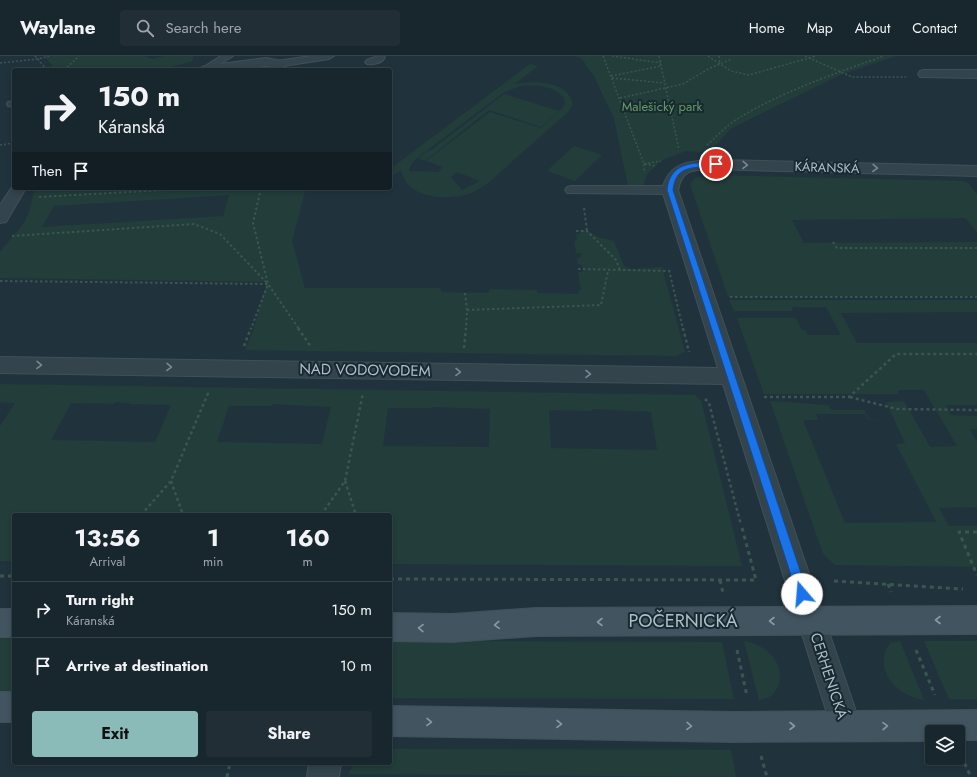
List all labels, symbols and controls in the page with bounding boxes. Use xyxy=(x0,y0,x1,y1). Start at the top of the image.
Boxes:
search box xyxy=(120,10,400,46)
text: Waylane xyxy=(20,14,96,41)
icon: search xyxy=(134,17,156,39)
text: Search here xyxy=(166,17,241,39)
text: Home xyxy=(749,18,785,38)
text: Map xyxy=(807,18,833,38)
text: About xyxy=(855,18,890,38)
text: Contact xyxy=(912,18,957,38)
text: 150 m xyxy=(98,76,180,117)
icon: right xyxy=(32,84,84,136)
park label: Malešický park xyxy=(622,97,703,116)
text: Káranská xyxy=(98,114,165,140)
pin xyxy=(699,147,733,181)
icon: arrive xyxy=(705,153,727,175)
street label: KÁRANSKÁ xyxy=(794,157,860,178)
text: Then xyxy=(32,160,62,182)
icon: arrive xyxy=(70,160,92,182)
one-way arrow xyxy=(742,161,748,169)
one-way arrow xyxy=(872,164,878,173)
street label: NAD VODOVODEM xyxy=(299,358,431,382)
one-way arrow xyxy=(36,361,42,370)
one-way arrow xyxy=(166,363,172,372)
one-way arrow xyxy=(455,368,461,376)
one-way arrow xyxy=(585,370,591,378)
text: 13:56 xyxy=(74,520,141,555)
text: 1 xyxy=(207,520,219,555)
text: 160 xyxy=(286,520,330,555)
text: Arrival xyxy=(90,552,125,571)
text: min xyxy=(203,552,223,571)
text: m xyxy=(303,552,313,571)
position arrow xyxy=(781,573,823,615)
text: Turn right xyxy=(66,589,134,611)
icon: right xyxy=(32,599,54,621)
text: 150 m xyxy=(332,599,372,621)
street label: POČERNICKÁ xyxy=(628,608,738,634)
text: Káranská xyxy=(66,611,114,630)
one-way arrow xyxy=(935,616,941,624)
one-way arrow xyxy=(597,617,603,626)
one-way arrow xyxy=(769,617,775,625)
one-way arrow xyxy=(494,620,500,629)
one-way arrow xyxy=(418,624,424,632)
street label: CERHENICKÁ xyxy=(805,630,853,722)
icon: arrive xyxy=(32,655,54,677)
text: Arrive at destination xyxy=(66,655,208,677)
text: 10 m xyxy=(340,655,372,677)
button: Exit xyxy=(32,711,198,757)
button: Share xyxy=(206,711,372,757)
one-way arrow xyxy=(426,718,432,726)
one-way arrow xyxy=(556,720,562,728)
one-way arrow xyxy=(882,721,888,730)
one-way arrow xyxy=(686,722,692,730)
one-way arrow xyxy=(789,722,795,730)
map controls xyxy=(925,725,965,765)
button: layers xyxy=(925,725,965,765)

